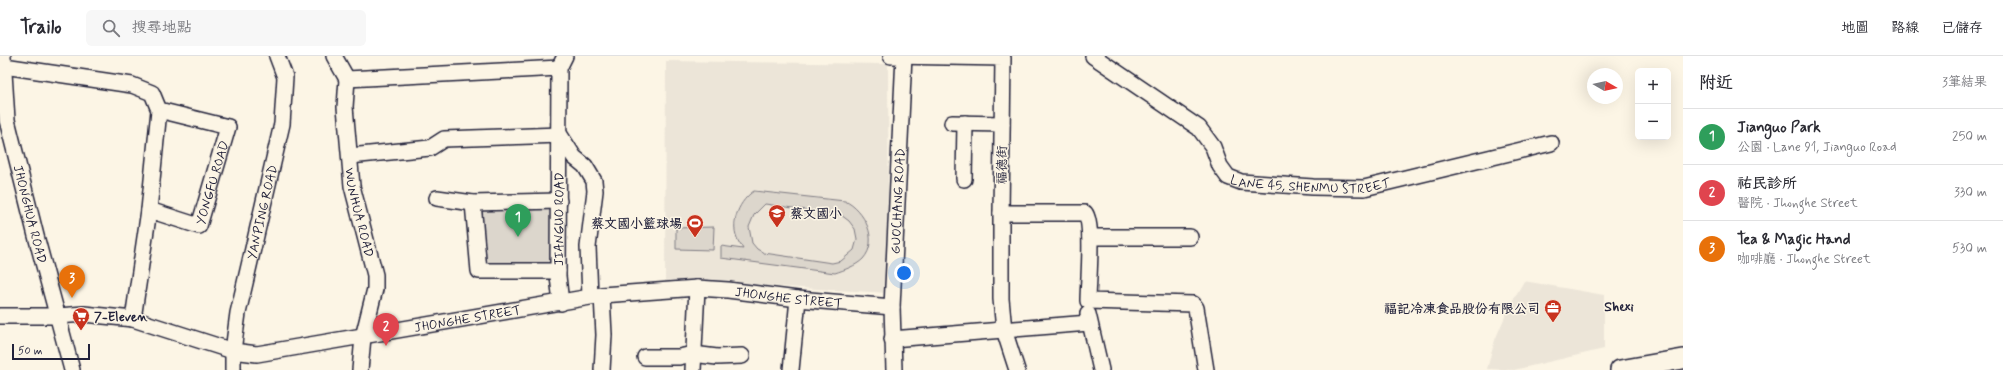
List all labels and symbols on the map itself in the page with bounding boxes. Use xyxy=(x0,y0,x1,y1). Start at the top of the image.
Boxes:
north arrow xyxy=(1587,68,1623,104)
street label: YONGFU ROAD xyxy=(193,139,234,227)
street label: 福德街 xyxy=(994,145,1011,185)
street label: GUOCHANG ROAD xyxy=(888,148,910,254)
street label: JHONGHUA ROAD xyxy=(9,163,50,265)
street label: YANPING ROAD xyxy=(244,163,282,261)
street label: WUNHUA ROAD xyxy=(340,167,377,259)
street label: JIANGUO ROAD xyxy=(551,172,568,266)
street label: LANE 45, SHENMU STREET xyxy=(1227,172,1393,198)
school or university icon: 蔡文國小 xyxy=(767,203,787,228)
pin: 1 xyxy=(505,204,531,237)
place label: 蔡文國小 xyxy=(790,206,842,223)
sports icon: 蔡文國小籃球場 xyxy=(685,213,705,238)
place label: 蔡文國小籃球場 xyxy=(591,216,682,233)
your location xyxy=(894,263,914,283)
pin: 3 xyxy=(59,265,85,298)
street label: JHONGHE STREET xyxy=(734,284,843,313)
office icon: 福記冷凍食品股份有限公司 xyxy=(1543,298,1563,323)
district label: Shexi xyxy=(1604,298,1634,316)
place label: 福記冷凍食品股份有限公司 xyxy=(1384,301,1540,318)
street label: JHONGHE STREET xyxy=(413,302,522,337)
supermarket icon: 7-Eleven xyxy=(71,306,91,331)
place label: 7-Eleven xyxy=(94,309,148,326)
pin: 2 xyxy=(373,313,399,346)
scale bar xyxy=(12,342,90,361)

